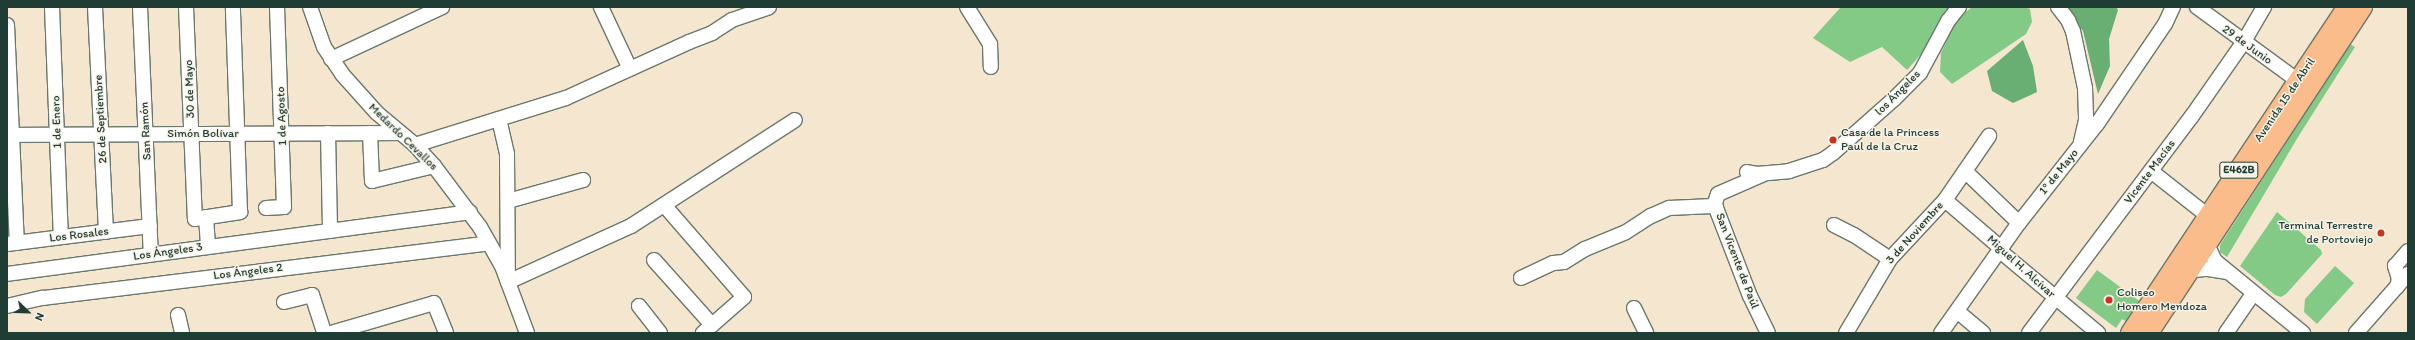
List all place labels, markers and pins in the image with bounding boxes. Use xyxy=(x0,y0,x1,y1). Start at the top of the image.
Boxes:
place label: Casa de la Princess Paul de la Cruz xyxy=(1841,126,1939,154)
marker: Casa de la Princess Paul de la Cruz xyxy=(1828,135,1838,145)
place label: Terminal Terrestre de Portoviejo xyxy=(2279,219,2373,247)
marker: Terminal Terrestre de Portoviejo xyxy=(2376,228,2386,238)
place label: Coliseo Homero Mendoza xyxy=(2117,286,2207,314)
marker: Coliseo Homero Mendoza xyxy=(2104,295,2114,305)

